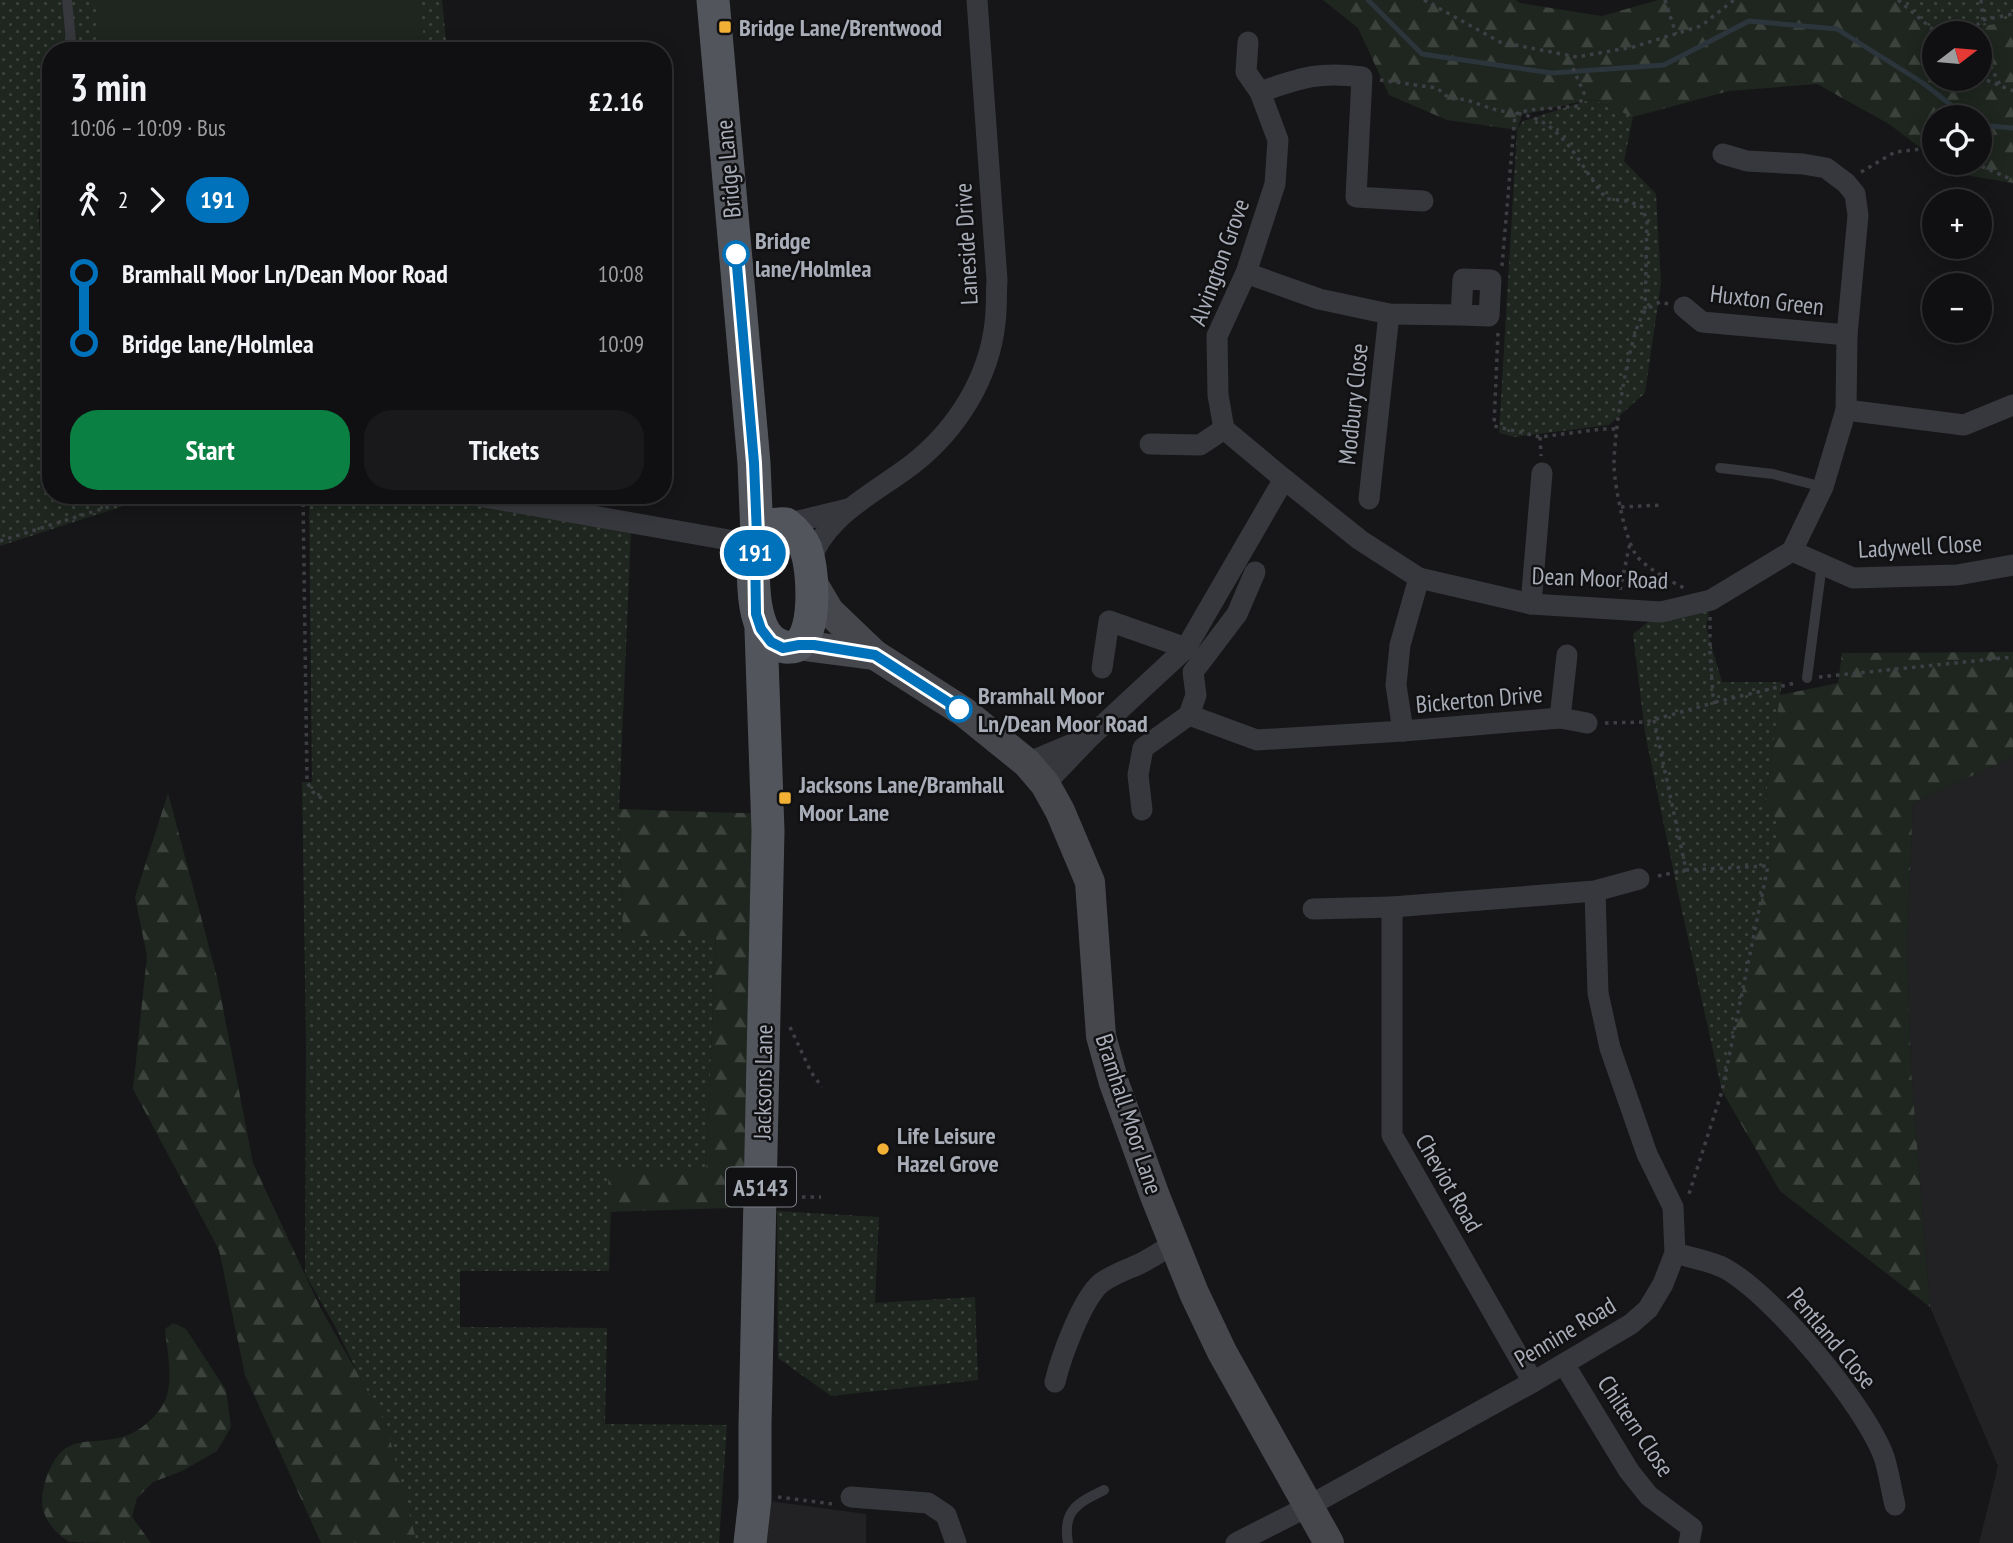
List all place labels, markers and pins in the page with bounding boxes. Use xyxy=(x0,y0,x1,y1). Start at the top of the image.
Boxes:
place label: Bridge Lane/Brentwood xyxy=(739,12,942,43)
marker: Bridge Lane/Brentwood xyxy=(717,19,733,35)
place label: Bridge lane/Holmlea xyxy=(755,225,871,284)
marker: Bridge lane/Holmlea xyxy=(723,241,749,267)
place label: Bramhall Moor Ln/Dean Moor Road xyxy=(978,680,1148,739)
marker: Bramhall Moor Ln/Dean Moor Road xyxy=(946,696,972,722)
place label: Jacksons Lane/Bramhall Moor Lane xyxy=(798,769,1004,828)
marker: Jacksons Lane/Bramhall Moor Lane xyxy=(777,790,793,806)
place label: Life Leisure Hazel Grove xyxy=(897,1120,999,1179)
marker: Life Leisure Hazel Grove xyxy=(875,1141,891,1157)

